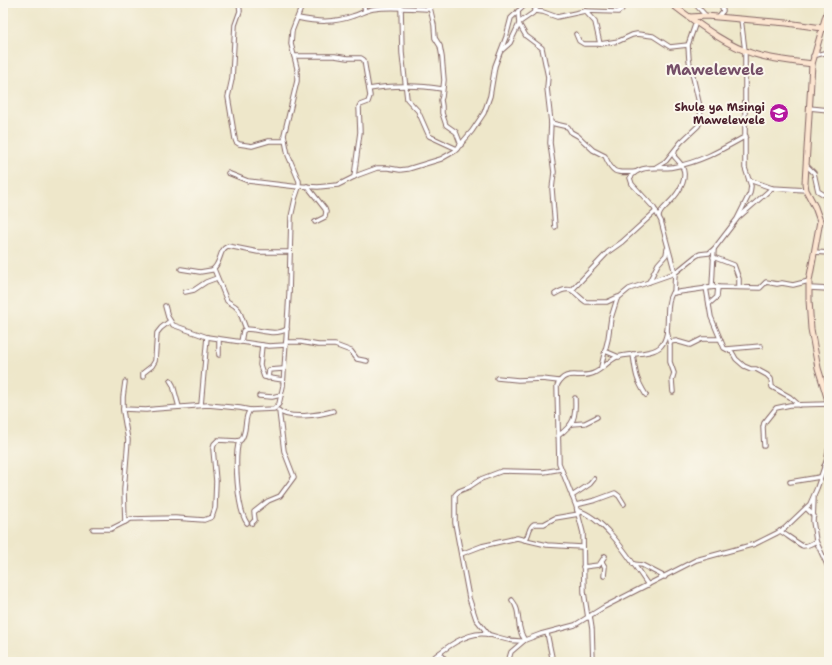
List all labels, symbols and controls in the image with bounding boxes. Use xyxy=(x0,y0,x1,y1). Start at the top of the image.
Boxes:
district label: Mawelewele xyxy=(666,60,764,80)
place label: Shule ya Msingi Mawelewele xyxy=(674,100,765,128)
school or university icon: Shule ya Msingi Mawelewele xyxy=(768,102,790,124)

